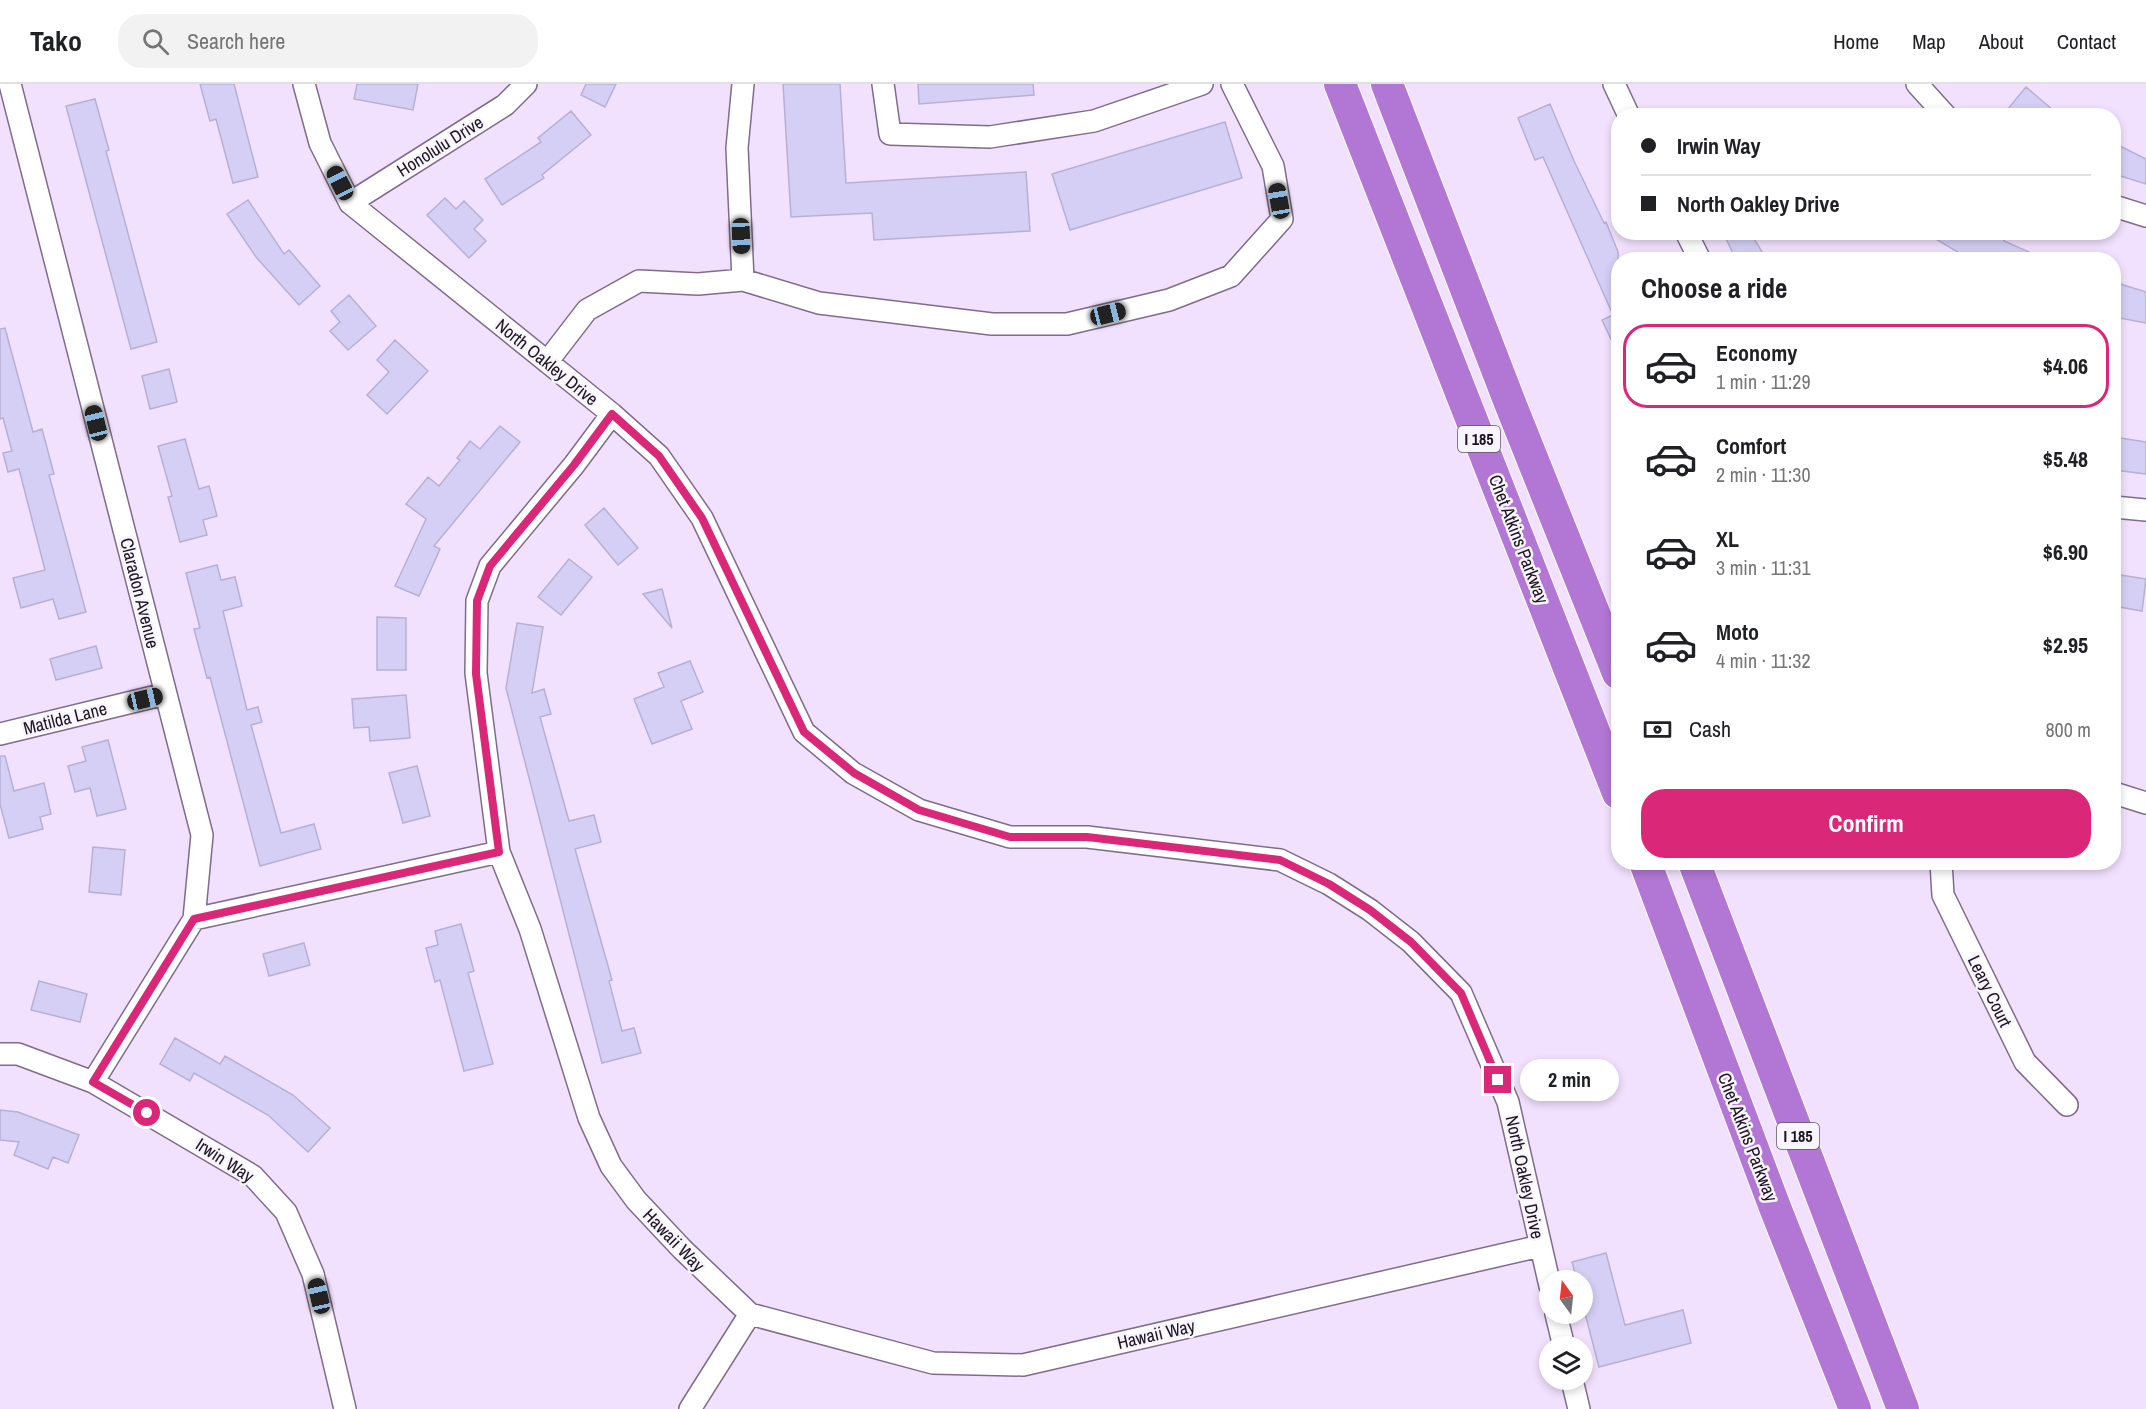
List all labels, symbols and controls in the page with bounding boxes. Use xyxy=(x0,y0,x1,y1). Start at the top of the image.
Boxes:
search box xyxy=(118,14,538,68)
text: Tako xyxy=(30,22,82,60)
icon: search xyxy=(139,25,172,58)
text: Search here xyxy=(187,26,285,56)
text: Home xyxy=(1833,27,1879,56)
text: Map xyxy=(1912,27,1946,56)
text: About xyxy=(1979,27,2024,56)
text: Contact xyxy=(2057,27,2116,56)
street label: Honolulu Drive xyxy=(392,110,488,182)
text: Irwin Way xyxy=(1677,131,1761,161)
car xyxy=(324,163,356,203)
car xyxy=(1267,182,1291,220)
text: North Oakley Drive xyxy=(1677,189,1839,219)
car xyxy=(731,218,751,254)
text: Choose a ride xyxy=(1641,270,1787,306)
car xyxy=(1088,301,1128,327)
street label: North Oakley Drive xyxy=(490,313,604,411)
text: Economy xyxy=(1716,338,1797,368)
icon: car xyxy=(1644,339,1698,393)
text: $4.06 xyxy=(2043,351,2088,381)
text: 1 min · 11:29 xyxy=(1716,368,1811,395)
car xyxy=(83,403,109,443)
road number: I 185 xyxy=(1458,426,1500,452)
text: Comfort xyxy=(1716,431,1786,461)
icon: car xyxy=(1644,432,1698,486)
text: $5.48 xyxy=(2043,444,2088,474)
text: 2 min · 11:30 xyxy=(1716,461,1811,488)
street label: Chet Atkins Parkway xyxy=(1483,471,1555,608)
text: XL xyxy=(1716,524,1739,554)
icon: car xyxy=(1644,525,1698,579)
street label: Claradon Avenue xyxy=(114,535,166,651)
text: $6.90 xyxy=(2043,537,2088,567)
text: 3 min · 11:31 xyxy=(1716,554,1811,581)
text: Moto xyxy=(1716,617,1759,647)
icon: car xyxy=(1644,618,1698,672)
text: $2.95 xyxy=(2043,630,2088,660)
text: 4 min · 11:32 xyxy=(1716,647,1811,674)
car xyxy=(125,686,165,712)
street label: Matilda Lane xyxy=(21,696,109,740)
icon: cash xyxy=(1641,713,1674,746)
text: Cash xyxy=(1689,714,1731,744)
text: 800 m xyxy=(2045,716,2091,743)
button: Confirm xyxy=(1641,789,2091,858)
street label: Leary Court xyxy=(1962,951,2018,1031)
callout: 2 min xyxy=(1519,1059,1618,1101)
route end xyxy=(1484,1066,1511,1093)
text: 2 min xyxy=(1548,1066,1591,1093)
street label: Chet Atkins Parkway xyxy=(1712,1069,1784,1206)
route start xyxy=(133,1099,160,1126)
street label: North Oakley Drive xyxy=(1500,1113,1550,1241)
road number: I 185 xyxy=(1777,1123,1819,1149)
street label: Irwin Way xyxy=(191,1132,260,1189)
street label: Hawaii Way xyxy=(638,1203,711,1278)
north arrow xyxy=(1539,1270,1593,1324)
map controls xyxy=(1539,1270,1593,1390)
car xyxy=(306,1276,332,1316)
street label: Hawaii Way xyxy=(1115,1313,1198,1355)
button: layers xyxy=(1539,1336,1593,1390)

